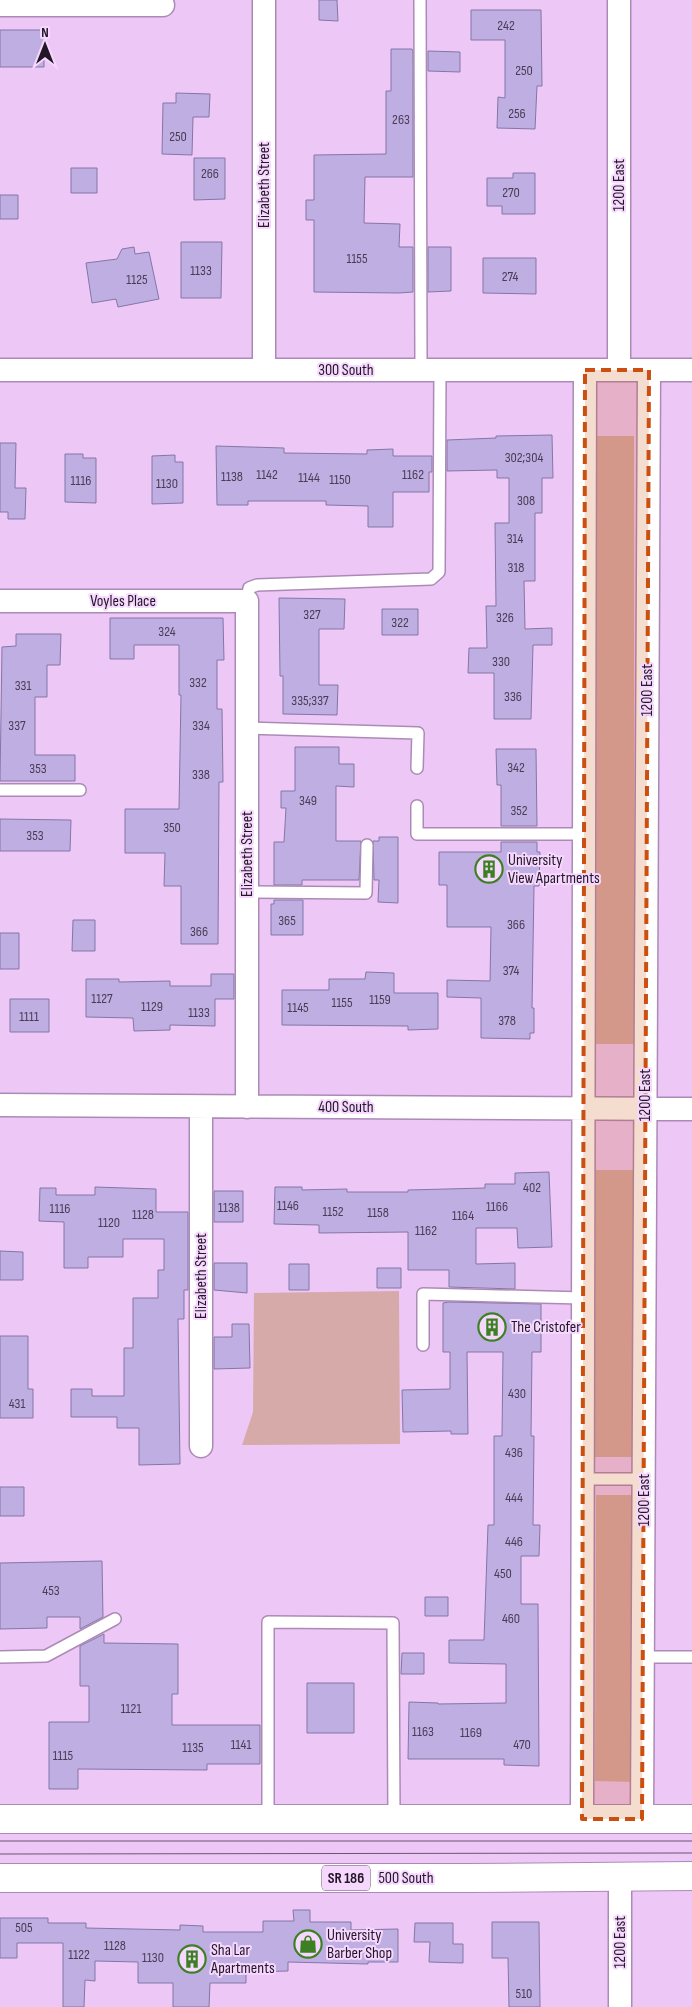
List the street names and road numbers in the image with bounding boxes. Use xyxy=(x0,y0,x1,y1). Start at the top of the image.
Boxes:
street label: Elizabeth Street xyxy=(255,142,274,228)
street label: 1200 East xyxy=(610,159,629,211)
street label: 300 South xyxy=(318,361,374,380)
street label: Voyles Place xyxy=(90,592,156,611)
street label: 1200 East xyxy=(638,664,657,716)
street label: Elizabeth Street xyxy=(238,811,257,897)
street label: 1200 East xyxy=(636,1069,655,1121)
street label: 400 South xyxy=(318,1098,374,1117)
street label: Elizabeth Street xyxy=(192,1233,211,1319)
street label: 1200 East xyxy=(635,1474,654,1526)
road number: SR 186 xyxy=(322,1866,370,1890)
street label: 500 South xyxy=(378,1869,434,1888)
street label: 1200 East xyxy=(611,1916,630,1968)

